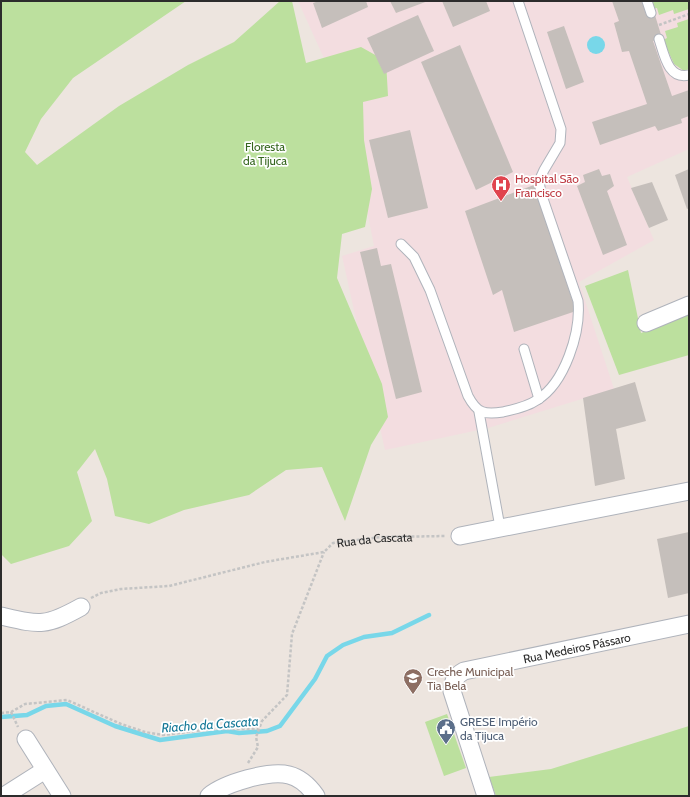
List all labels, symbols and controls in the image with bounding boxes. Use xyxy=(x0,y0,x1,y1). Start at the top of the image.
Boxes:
park label: Floresta da Tijuca xyxy=(243,139,287,168)
place label: Hospital São Francisco xyxy=(515,171,579,200)
hospital icon: Hospital São Francisco xyxy=(490,174,512,202)
street label: Rua da Cascata xyxy=(336,529,413,550)
street label: Rua Medeiros Pássaro xyxy=(522,629,632,666)
place label: Creche Municipal Tia Bela xyxy=(427,664,513,693)
school or university icon: Creche Municipal Tia Bela xyxy=(402,667,424,695)
water label: Riacho da Cascata xyxy=(161,713,259,735)
place label: GRESE Império da Tijuca xyxy=(460,714,538,743)
public building icon: GRESE Império da Tijuca xyxy=(435,717,457,745)

